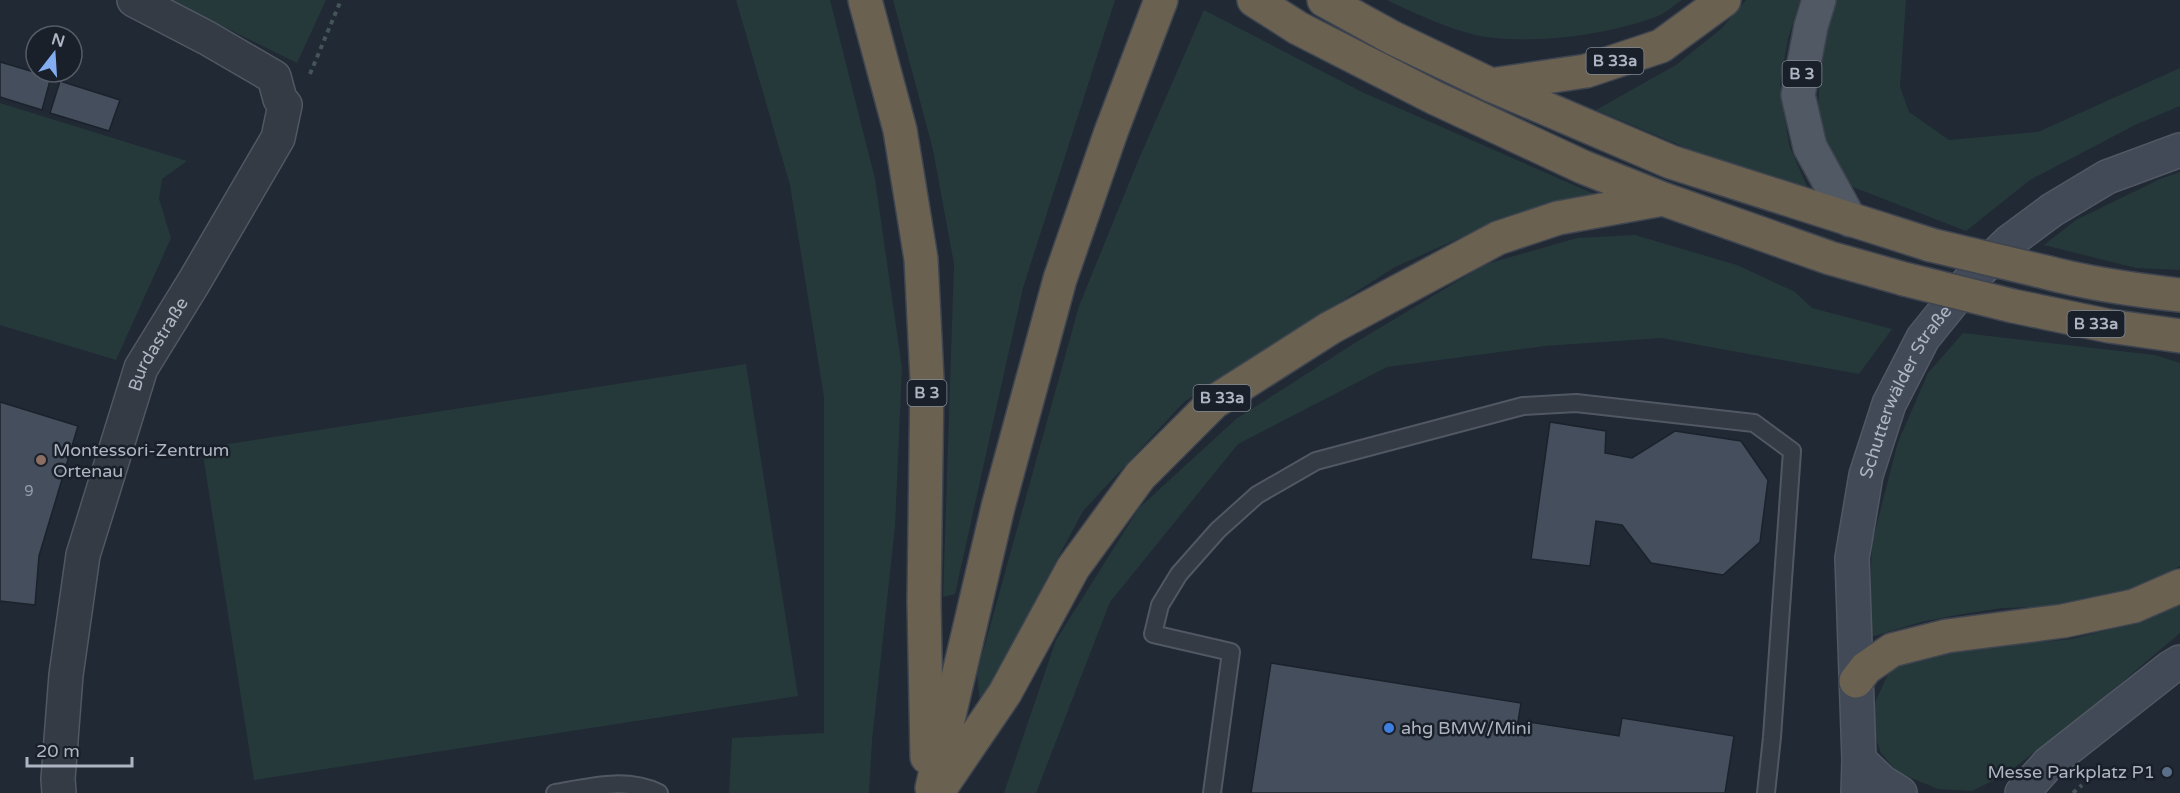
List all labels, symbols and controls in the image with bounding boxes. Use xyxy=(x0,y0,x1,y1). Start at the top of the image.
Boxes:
north arrow xyxy=(24,24,84,84)
text: N xyxy=(49,29,67,52)
road number: B 33a xyxy=(1586,48,1644,74)
road number: B 3 xyxy=(1782,61,1822,87)
street label: Burdastraße xyxy=(123,293,193,394)
street label: Schutterwälder Straße xyxy=(1855,301,1956,481)
road number: B 33a xyxy=(2068,311,2124,337)
road number: B 3 xyxy=(908,380,946,406)
road number: B 33a xyxy=(1194,385,1250,411)
place label: Montessori-Zentrum Ortenau xyxy=(53,439,229,482)
marker: Montessori-Zentrum Ortenau xyxy=(34,453,48,467)
house number: 9 xyxy=(24,482,34,500)
place label: ahg BMW/Mini xyxy=(1401,717,1531,739)
marker: ahg BMW/Mini xyxy=(1382,721,1396,735)
scale bar xyxy=(27,730,132,768)
text: 20 m xyxy=(36,740,80,762)
place label: Messe Parkplatz P1 xyxy=(1987,761,2155,783)
marker: Messe Parkplatz P1 xyxy=(2160,765,2174,779)

